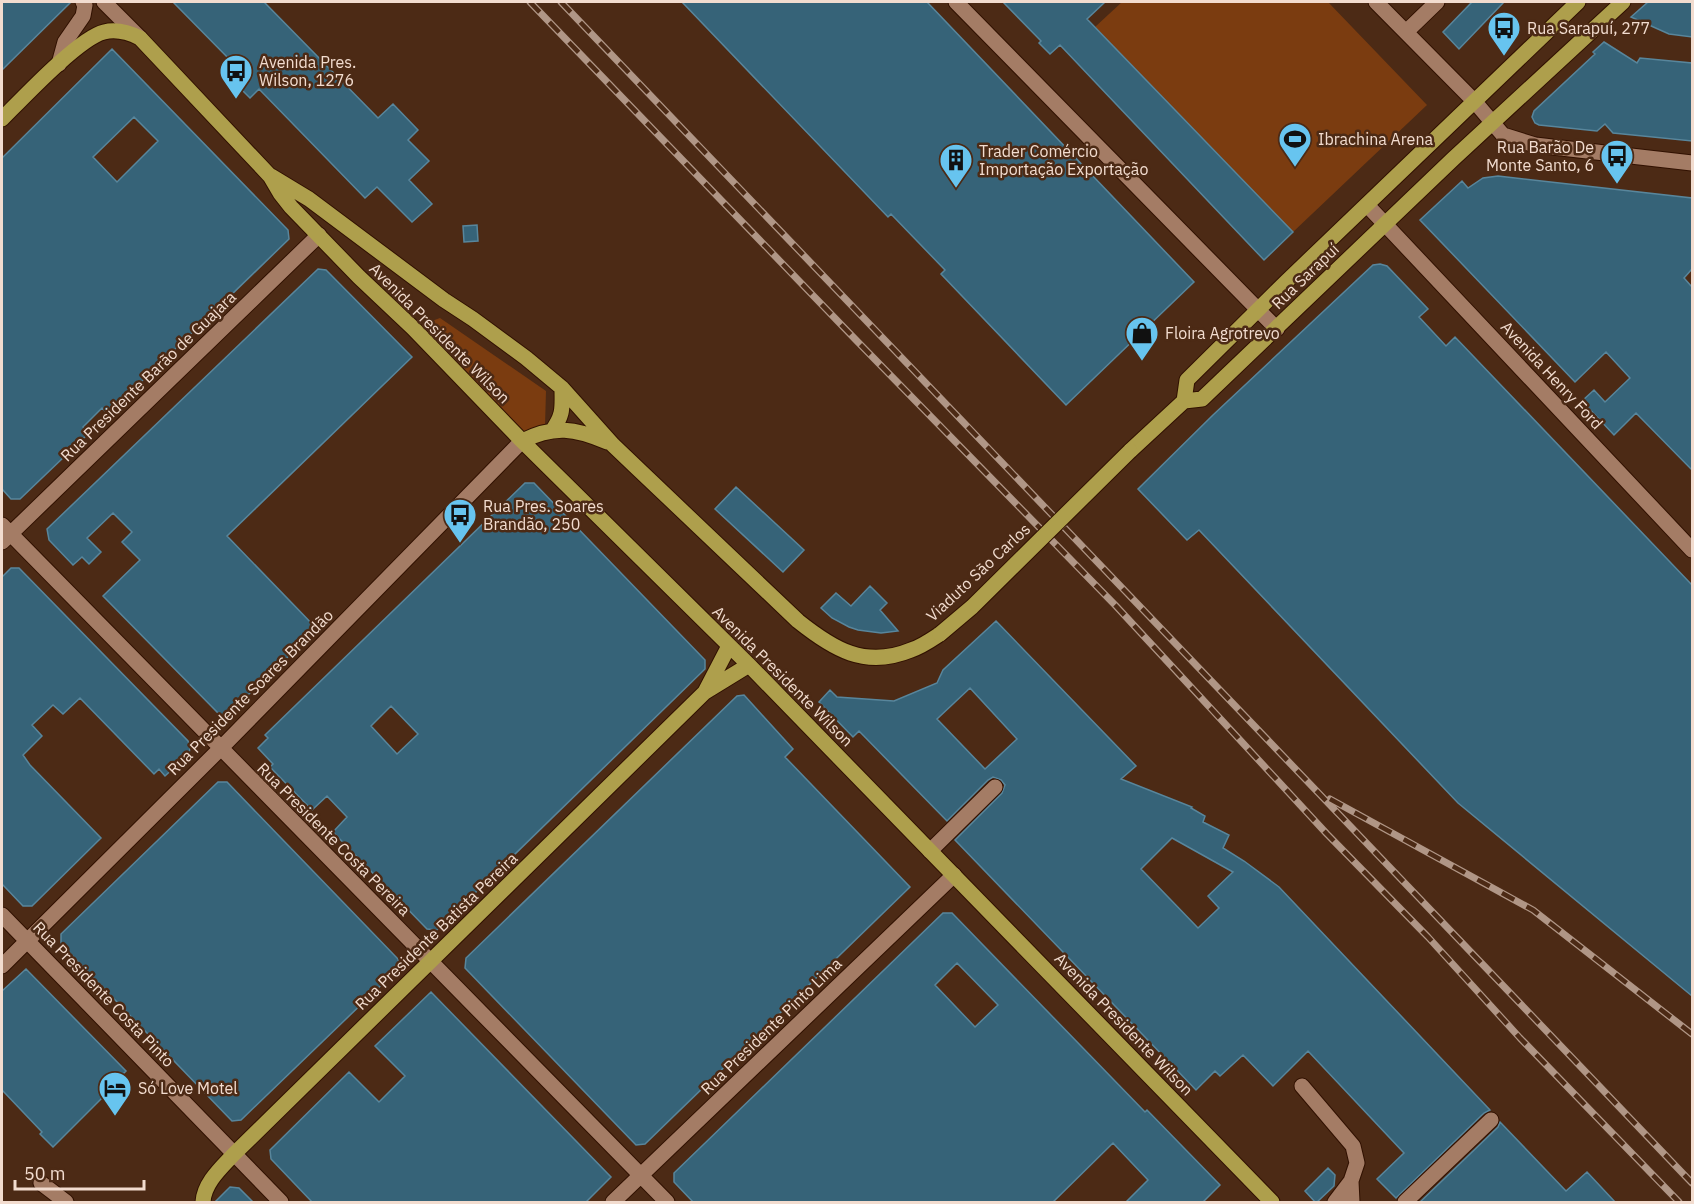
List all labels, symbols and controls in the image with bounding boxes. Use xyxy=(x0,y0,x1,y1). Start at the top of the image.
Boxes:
bus stop icon: Rua Sarapuí, 277 xyxy=(1486,10,1522,57)
place label: Rua Sarapuí, 277 xyxy=(1527,18,1650,38)
place label: Avenida Pres. Wilson, 1276 xyxy=(259,52,356,90)
bus stop icon: Avenida Pres. Wilson, 1276 xyxy=(218,53,254,100)
sports icon: Ibrachina Arena xyxy=(1277,121,1313,168)
place label: Ibrachina Arena xyxy=(1318,129,1433,149)
place label: Rua Barão De Monte Santo, 6 xyxy=(1486,137,1594,175)
bus stop icon: Rua Barão De Monte Santo, 6 xyxy=(1599,138,1635,185)
place label: Trader Comércio Importação Exportação xyxy=(979,141,1148,179)
building icon: Trader Comércio Importação Exportação xyxy=(938,142,974,189)
street label: Rua Sarapuí xyxy=(1267,239,1343,313)
street label: Avenida Presidente Wilson xyxy=(365,258,515,408)
street label: Rua Presidente Barão de Guajara xyxy=(56,286,240,465)
shop icon: Floira Agrotrevo xyxy=(1124,315,1160,362)
street label: Avenida Henry Ford xyxy=(1497,317,1607,433)
place label: Floira Agrotrevo xyxy=(1165,323,1280,343)
place label: Rua Pres. Soares Brandão, 250 xyxy=(483,496,604,534)
bus stop icon: Rua Pres. Soares Brandão, 250 xyxy=(442,497,478,544)
street label: Viaduto São Carlos xyxy=(922,519,1034,625)
street label: Avenida Presidente Wilson xyxy=(708,601,858,751)
street label: Rua Presidente Soares Brandão xyxy=(163,605,337,779)
street label: Rua Presidente Costa Pereira xyxy=(253,758,415,920)
street label: Rua Presidente Batista Pereira xyxy=(351,848,522,1014)
street label: Rua Presidente Costa Pinto xyxy=(29,917,179,1071)
street label: Avenida Presidente Wilson xyxy=(1051,948,1197,1100)
street label: Rua Presidente Pinto Lima xyxy=(696,953,846,1099)
hotel icon: Só Love Motel xyxy=(97,1070,133,1117)
place label: Só Love Motel xyxy=(138,1078,238,1098)
scale bar xyxy=(15,1153,144,1191)
text: 50 m xyxy=(24,1162,66,1185)

